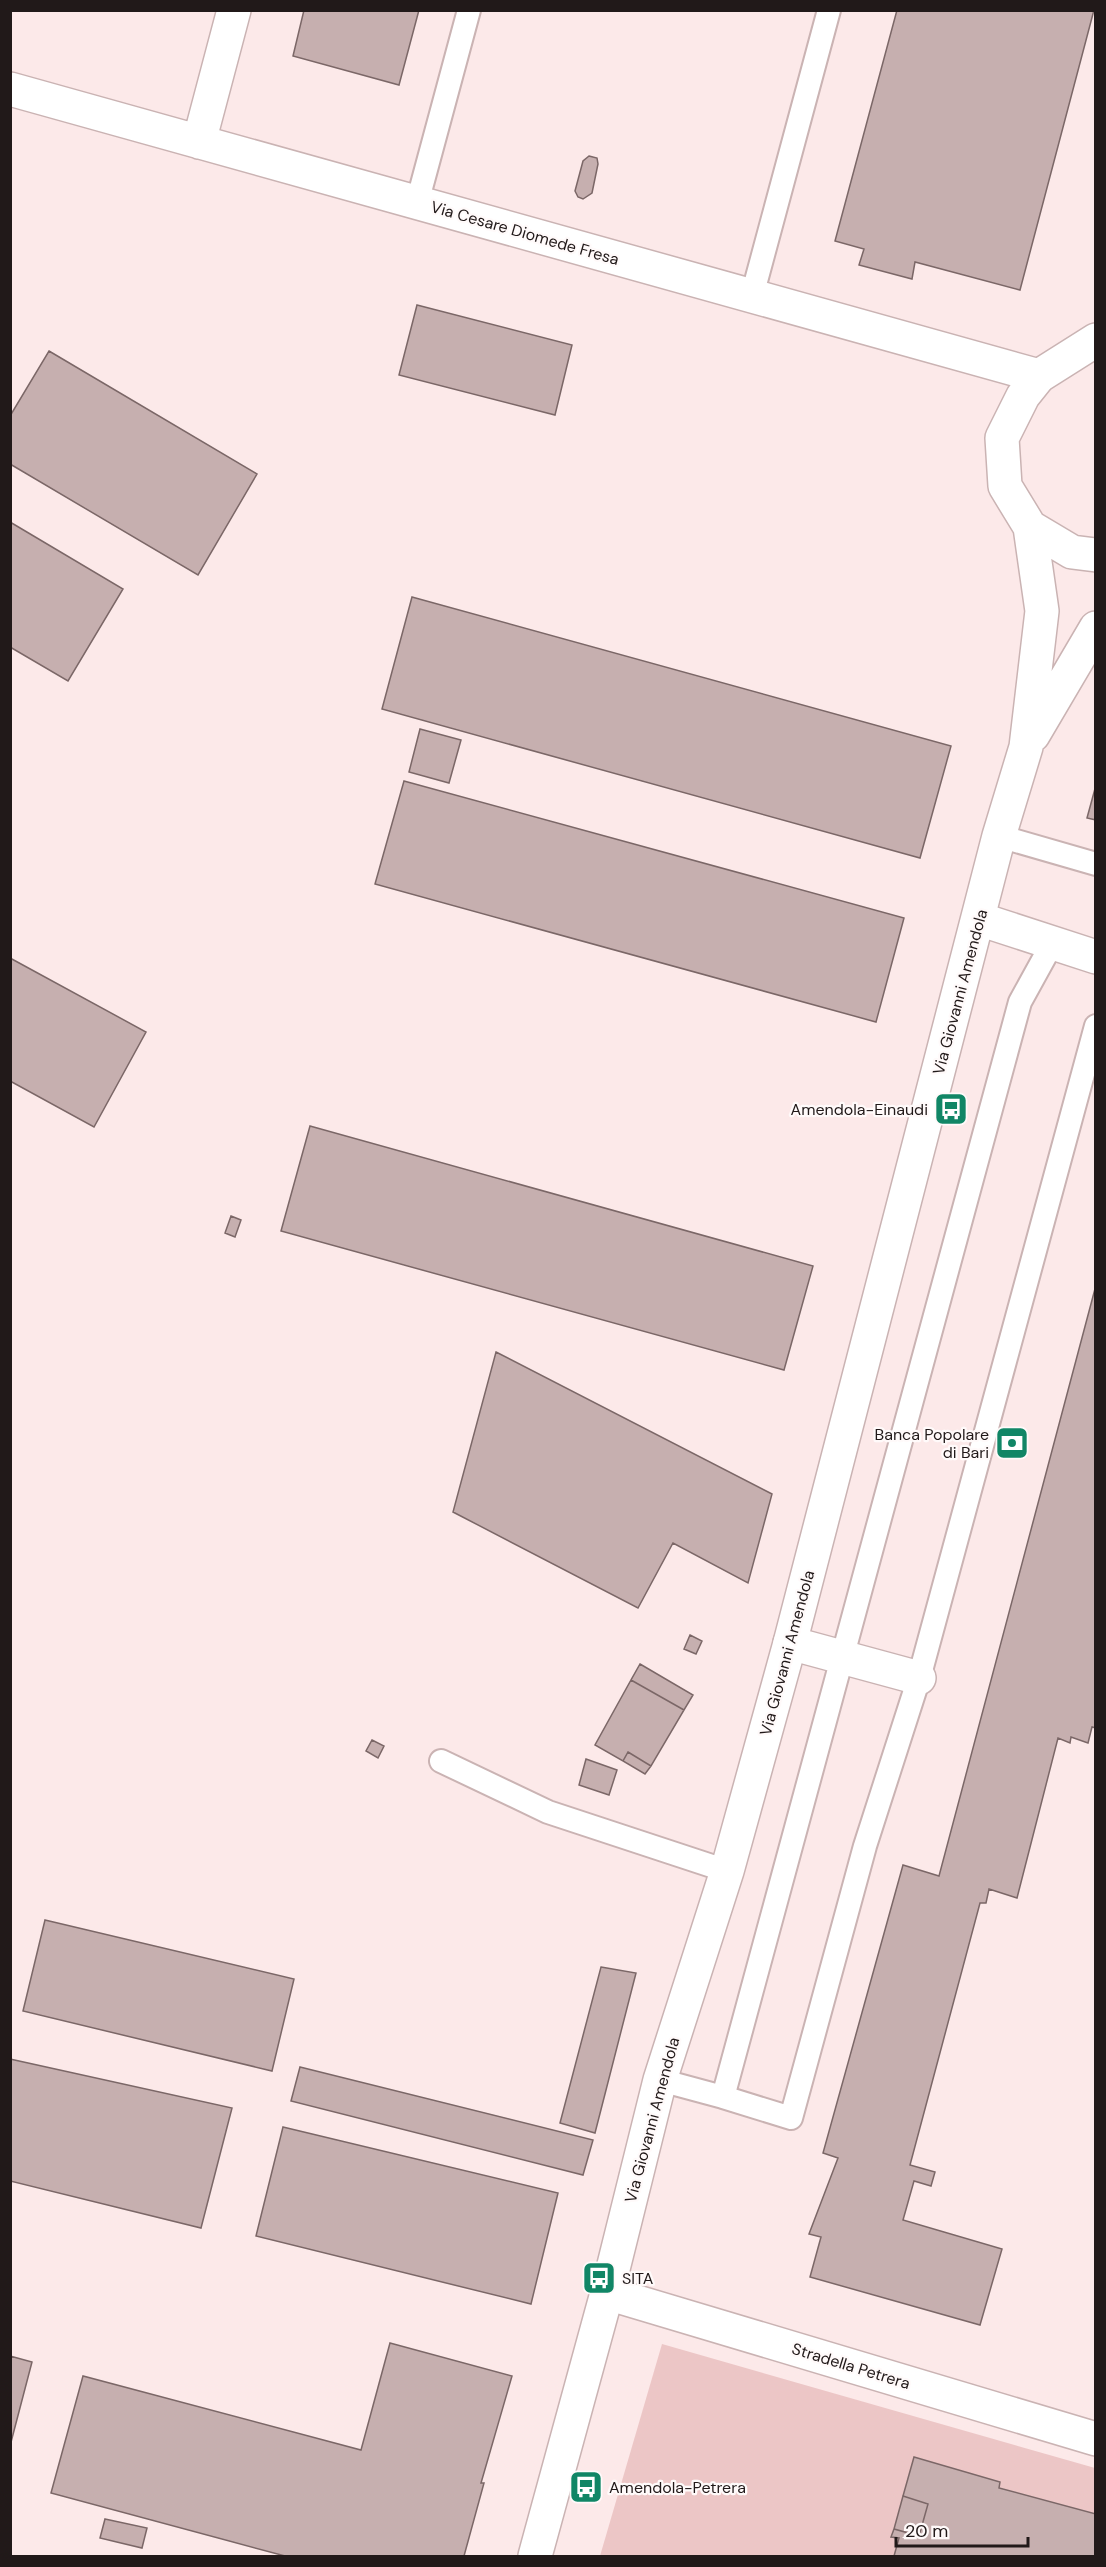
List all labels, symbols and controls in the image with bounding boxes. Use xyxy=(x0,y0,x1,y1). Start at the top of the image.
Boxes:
street label: Via Cesare Diomede Fresa xyxy=(428,196,622,270)
street label: Via Giovanni Amendola xyxy=(928,907,992,1077)
bus stop icon: Amendola-Einaudi xyxy=(933,1091,969,1127)
place label: Amendola-Einaudi xyxy=(791,1099,928,1120)
place label: Banca Popolare di Bari xyxy=(875,1424,989,1463)
bank icon: Banca Popolare di Bari xyxy=(994,1425,1030,1461)
street label: Via Giovanni Amendola xyxy=(755,1568,819,1738)
street label: Via Giovanni Amendola xyxy=(620,2035,684,2205)
bus stop icon: SITA xyxy=(581,2260,617,2296)
place label: SITA xyxy=(622,2268,654,2289)
street label: Stradella Petrera xyxy=(789,2338,913,2394)
bus stop icon: Amendola-Petrera xyxy=(568,2469,604,2505)
place label: Amendola-Petrera xyxy=(609,2477,746,2498)
scale bar xyxy=(896,2510,1028,2548)
text: 20 m xyxy=(905,2519,948,2543)

